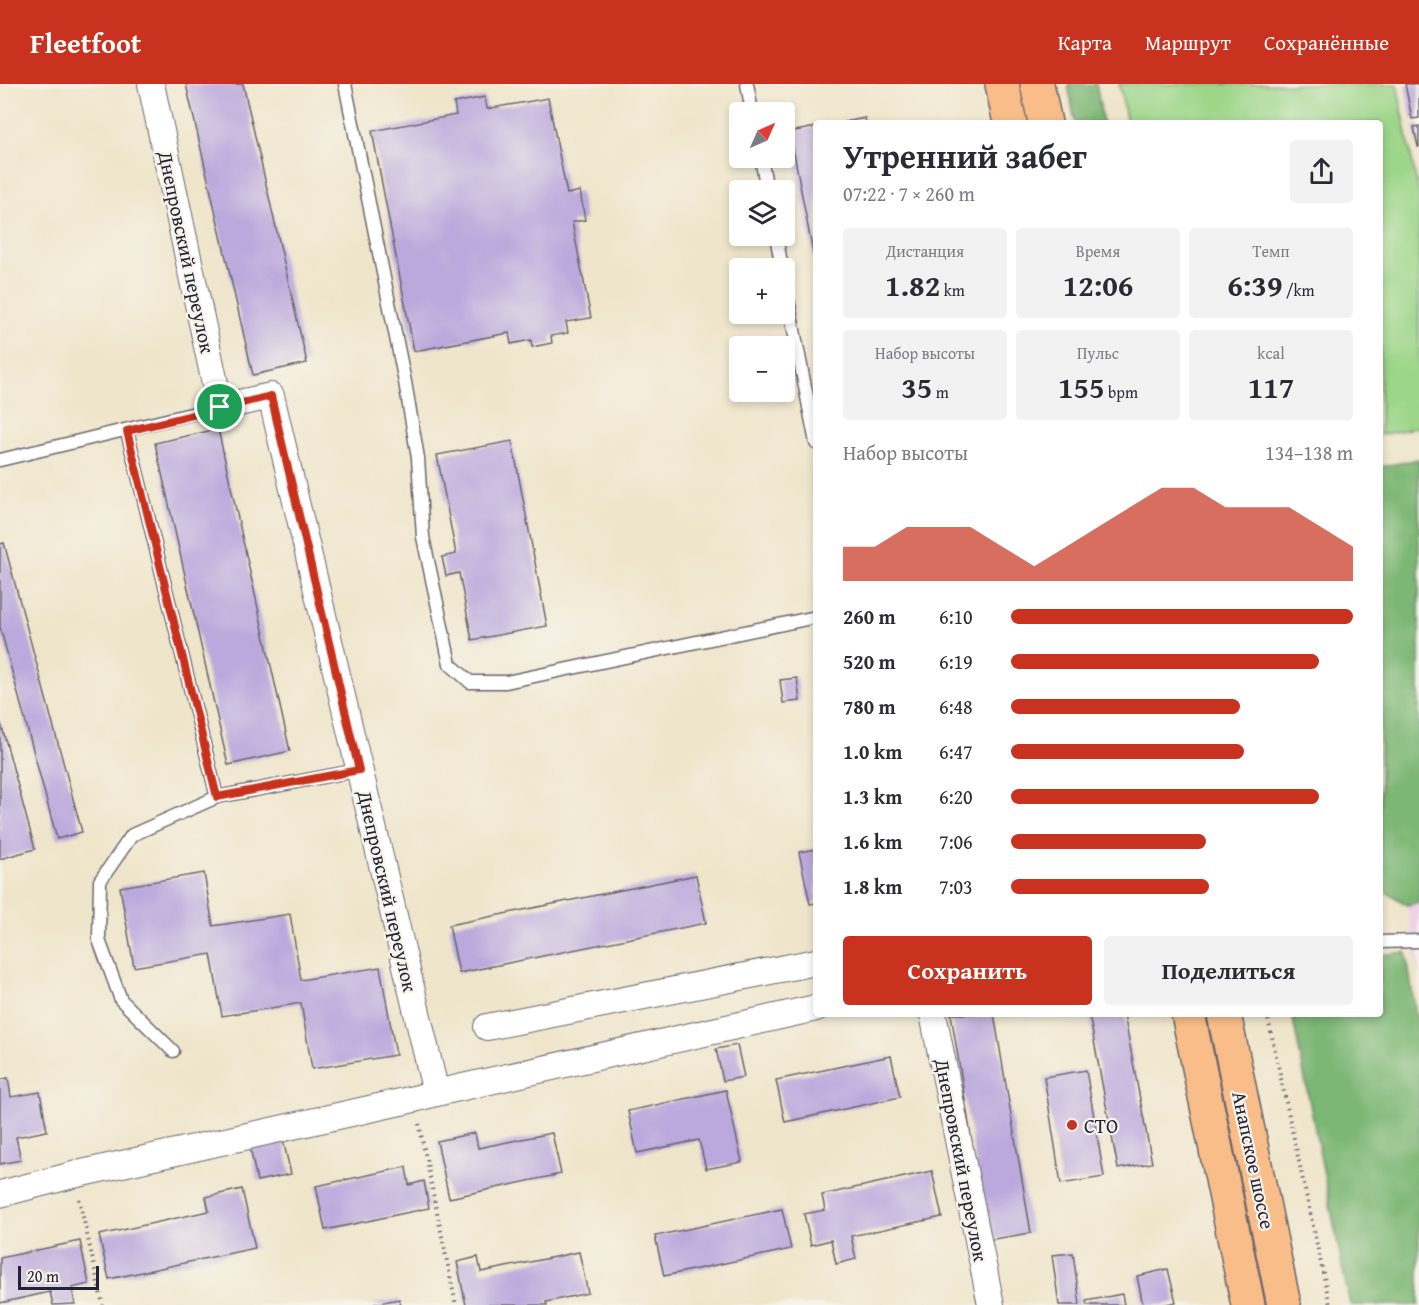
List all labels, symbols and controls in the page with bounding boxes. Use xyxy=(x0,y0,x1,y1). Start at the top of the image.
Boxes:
text: Fleetfoot xyxy=(30,22,141,63)
text: Карта xyxy=(1058,27,1112,58)
text: Маршрут xyxy=(1145,27,1231,58)
text: Сохранённые xyxy=(1264,27,1389,58)
north arrow xyxy=(729,102,795,168)
map controls xyxy=(729,102,795,402)
text: Утренний забег xyxy=(843,132,1087,180)
button: share xyxy=(1290,140,1353,203)
street label: Днепровский переулок xyxy=(151,147,223,356)
text: 07:22 · 7 × 260 m xyxy=(843,179,975,208)
button: layers xyxy=(729,180,795,246)
text: Дистанция xyxy=(886,239,964,263)
text: Время xyxy=(1076,239,1120,263)
text: Темп xyxy=(1253,239,1289,263)
button: + xyxy=(729,258,795,324)
text: 1.82 xyxy=(885,263,940,307)
text: 12:06 xyxy=(1063,263,1133,307)
text: 6:39 xyxy=(1227,263,1282,307)
text: km xyxy=(940,278,965,302)
text: /km xyxy=(1282,278,1315,302)
button: − xyxy=(729,336,795,402)
text: Набор высоты xyxy=(875,341,975,365)
text: Пульс xyxy=(1077,341,1119,365)
text: kcal xyxy=(1257,341,1285,365)
text: 35 xyxy=(901,365,932,409)
text: 155 xyxy=(1058,365,1105,409)
text: 117 xyxy=(1248,365,1294,409)
text: m xyxy=(932,380,949,404)
text: bpm xyxy=(1105,380,1138,404)
pin xyxy=(194,381,245,432)
icon: arrive xyxy=(203,390,236,423)
text: Набор высоты xyxy=(843,438,968,467)
text: 134–138 m xyxy=(1265,438,1353,467)
text: 260 m xyxy=(843,602,896,631)
text: 6:10 xyxy=(939,602,973,631)
text: 520 m xyxy=(843,647,896,676)
text: 6:19 xyxy=(939,647,973,676)
text: 780 m xyxy=(843,692,896,721)
text: 6:48 xyxy=(939,692,973,721)
text: 1.0 km xyxy=(843,737,902,766)
text: 6:47 xyxy=(939,737,973,766)
text: 1.3 km xyxy=(843,782,902,811)
text: 6:20 xyxy=(939,782,973,811)
street label: Днепровский переулок xyxy=(350,786,425,995)
text: 1.6 km xyxy=(843,827,902,856)
text: 7:06 xyxy=(939,827,973,856)
text: 1.8 km xyxy=(843,872,902,901)
text: 7:03 xyxy=(939,872,973,901)
button: Сохранить xyxy=(843,936,1092,1005)
button: Поделиться xyxy=(1104,936,1353,1005)
street label: Днепровский переулок xyxy=(928,1055,996,1264)
street label: Анапское шоссе xyxy=(1225,1088,1283,1232)
place label: СТО xyxy=(1084,1111,1118,1140)
marker: СТО xyxy=(1065,1118,1079,1132)
scale bar xyxy=(18,1263,99,1290)
text: 20 m xyxy=(27,1264,59,1288)

